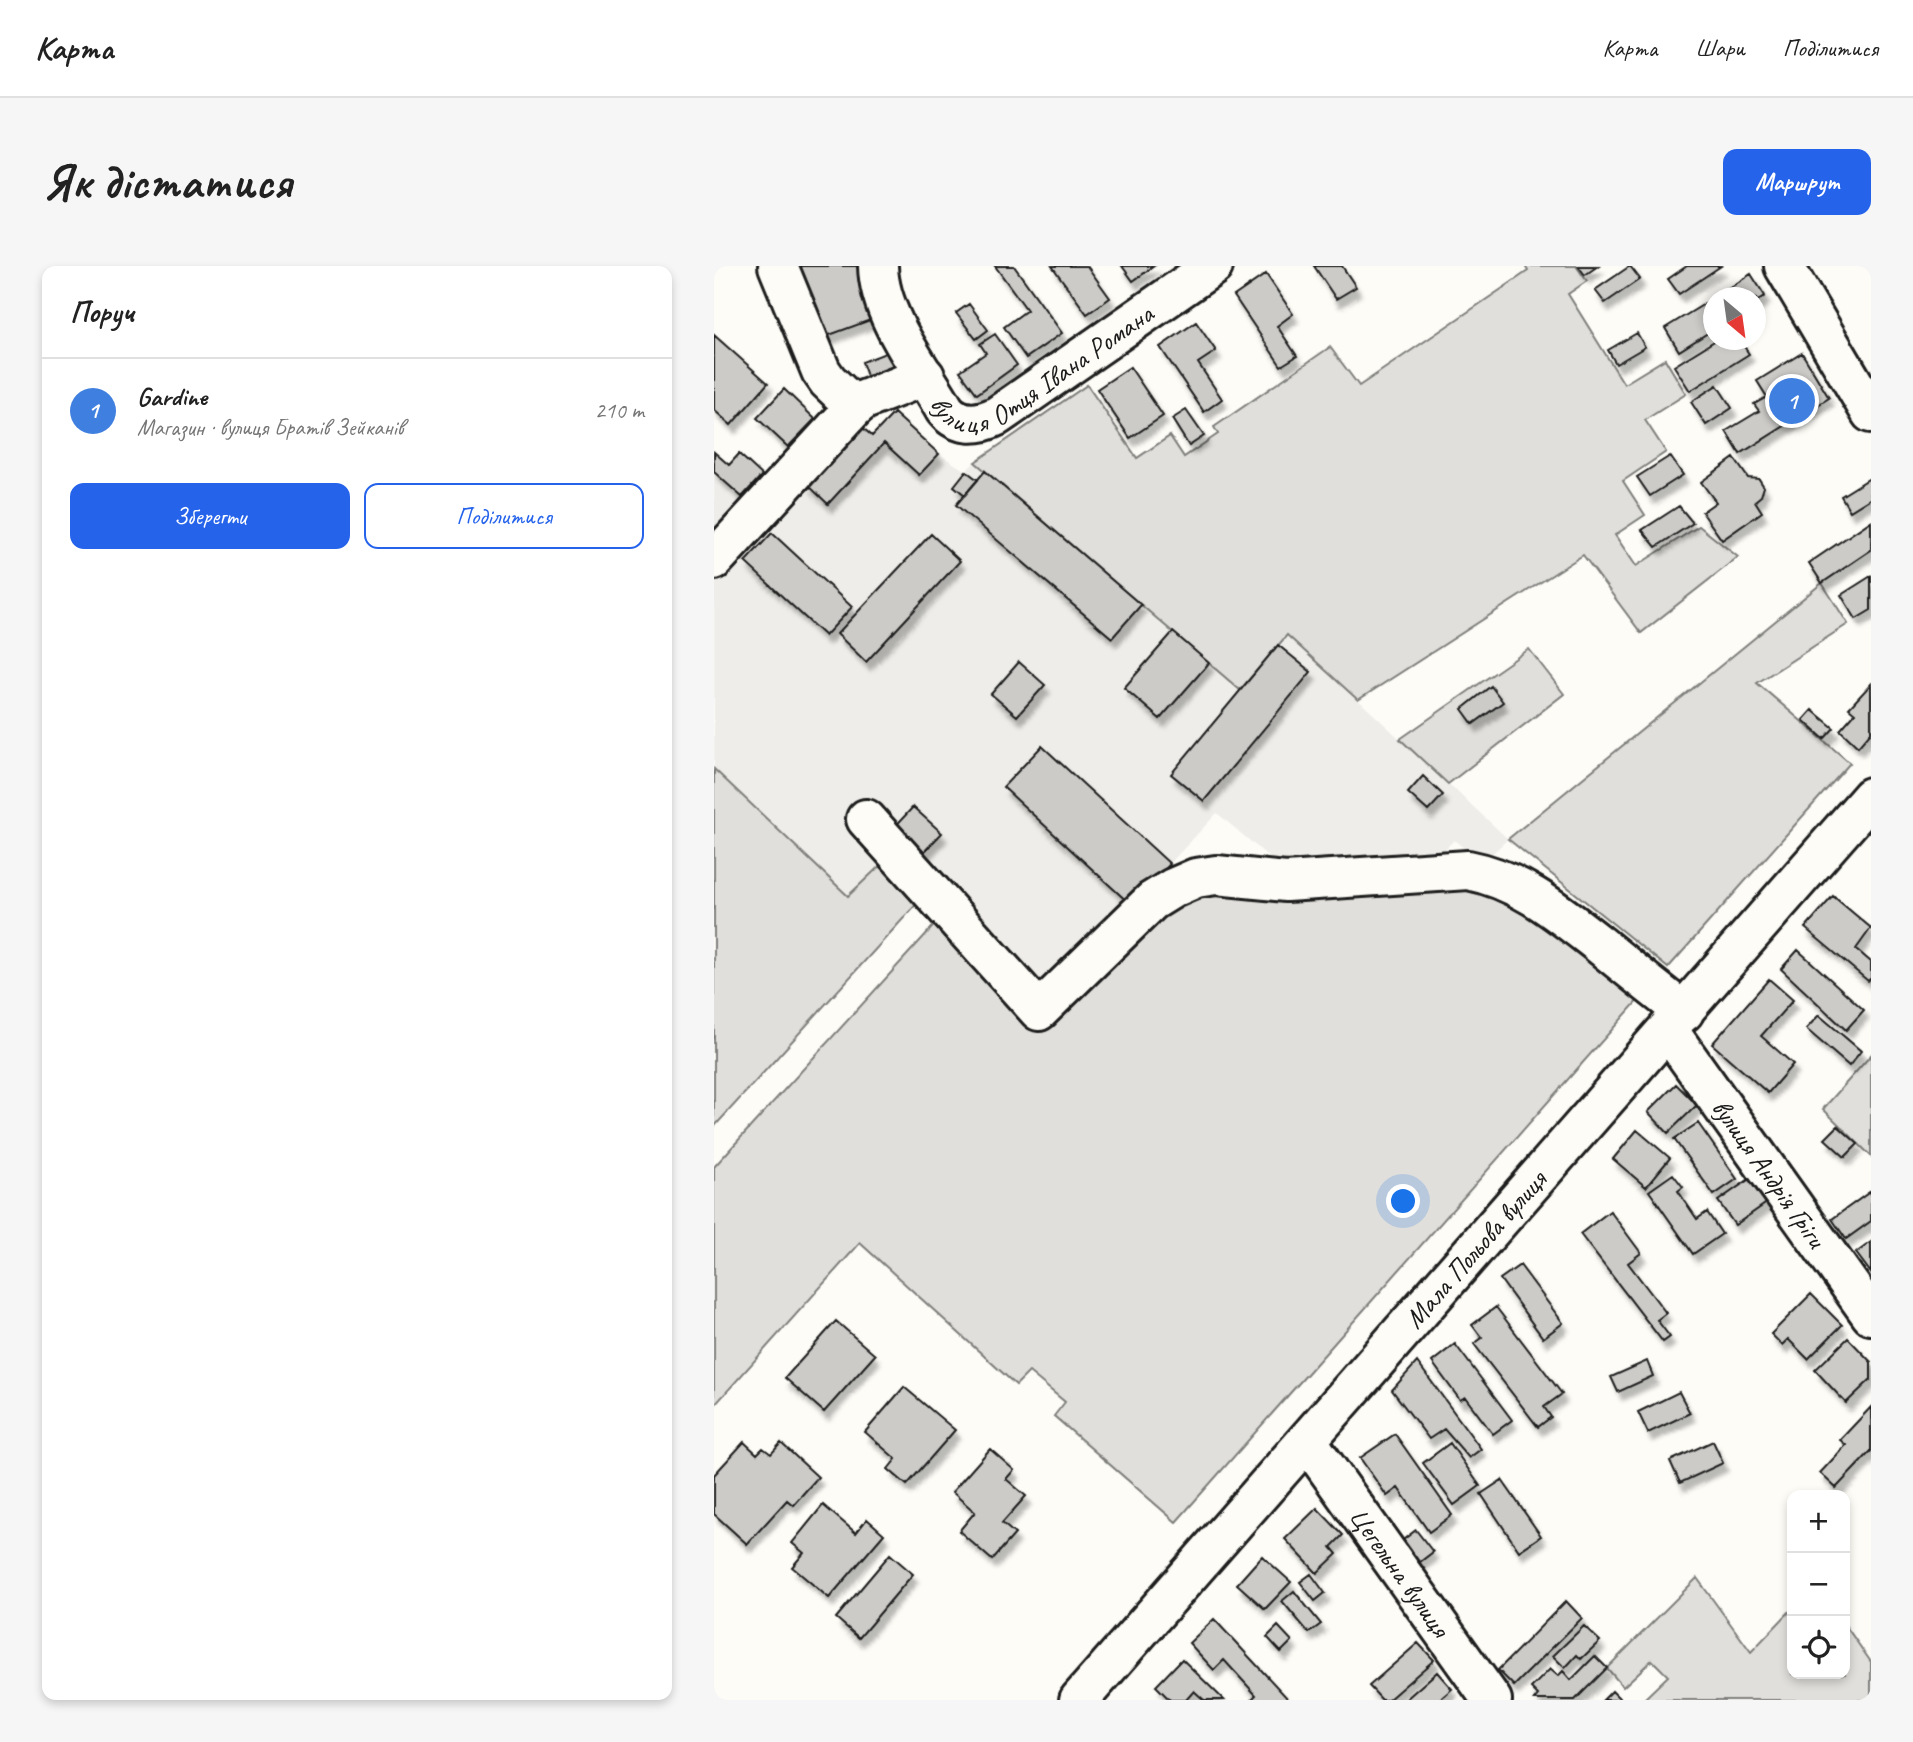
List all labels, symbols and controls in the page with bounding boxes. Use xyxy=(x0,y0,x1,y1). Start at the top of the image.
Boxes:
text: Карта xyxy=(35,27,114,69)
text: Карта xyxy=(1602,33,1657,63)
text: Шари xyxy=(1695,33,1745,63)
text: Поділитися xyxy=(1783,33,1878,63)
button: Маршрут xyxy=(1723,149,1871,215)
text: Як дістатися xyxy=(42,151,292,213)
north arrow xyxy=(1703,287,1766,350)
text: Поруч xyxy=(70,293,134,331)
street label: вулиця Отця Івана Романа xyxy=(923,295,1161,440)
pin: 1 xyxy=(1769,375,1815,427)
text: Gardine xyxy=(137,380,207,413)
text: 1 xyxy=(88,396,98,425)
text: 210 m xyxy=(595,396,644,425)
text: Магазин · вулиця Братів Зейканів xyxy=(137,413,404,442)
button: Зберегти xyxy=(70,483,350,549)
button: Поділитися xyxy=(364,483,644,549)
street label: вулиця Андрія Гріги xyxy=(1705,1091,1835,1255)
street label: Мала Польова вулиця xyxy=(1396,1161,1555,1335)
your location xyxy=(1386,1184,1420,1218)
map controls xyxy=(1787,1490,1850,1679)
button: + xyxy=(1787,1490,1850,1553)
street label: Цегельна вулиця xyxy=(1342,1500,1460,1645)
button: − xyxy=(1787,1553,1850,1616)
button: locate xyxy=(1787,1616,1850,1679)

